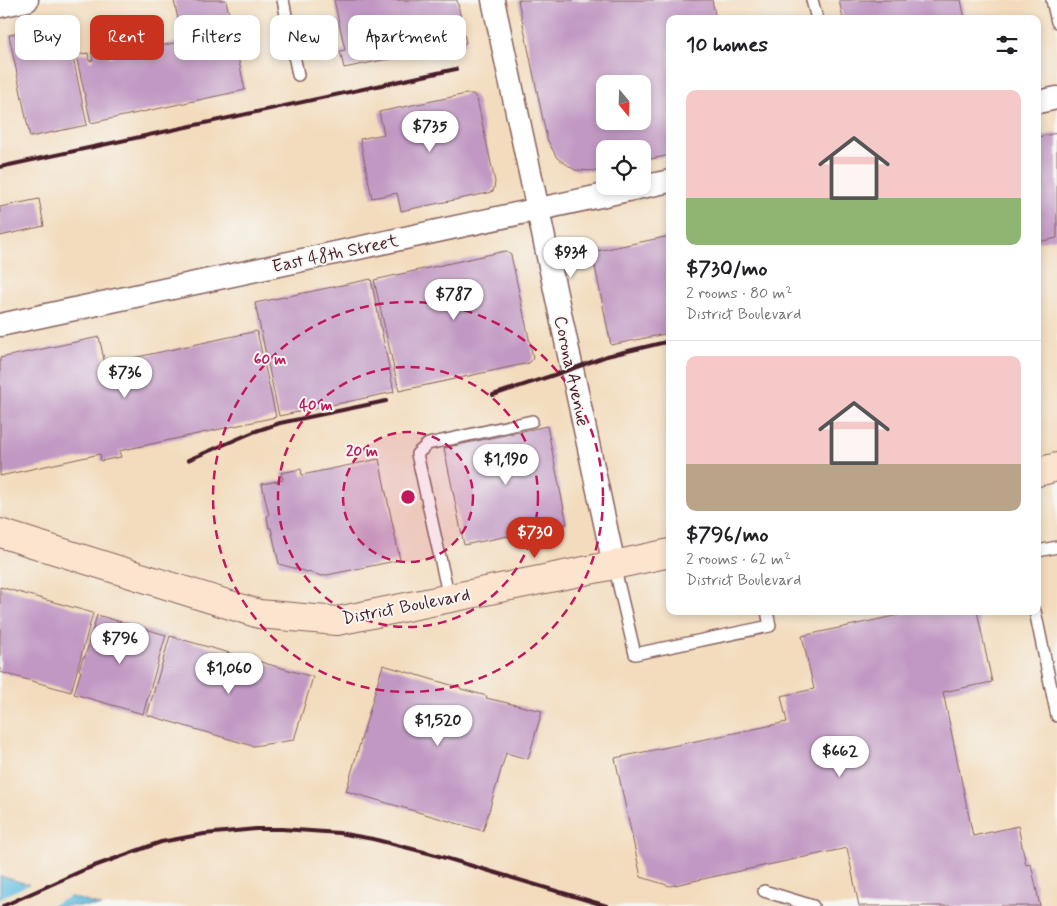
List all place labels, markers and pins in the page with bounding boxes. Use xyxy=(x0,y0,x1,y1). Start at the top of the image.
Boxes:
pin: $735 xyxy=(400,110,460,153)
pin: $934 xyxy=(541,236,601,279)
pin: $787 xyxy=(424,278,484,321)
pin: $736 xyxy=(95,356,155,399)
pin: $1,190 xyxy=(465,444,547,486)
centre of rings xyxy=(399,488,417,506)
pin: $730 xyxy=(505,516,565,559)
pin: $796 xyxy=(90,622,150,665)
pin: $1,060 xyxy=(188,652,270,695)
pin: $1,520 xyxy=(397,704,479,747)
pin: $662 xyxy=(810,736,870,778)

